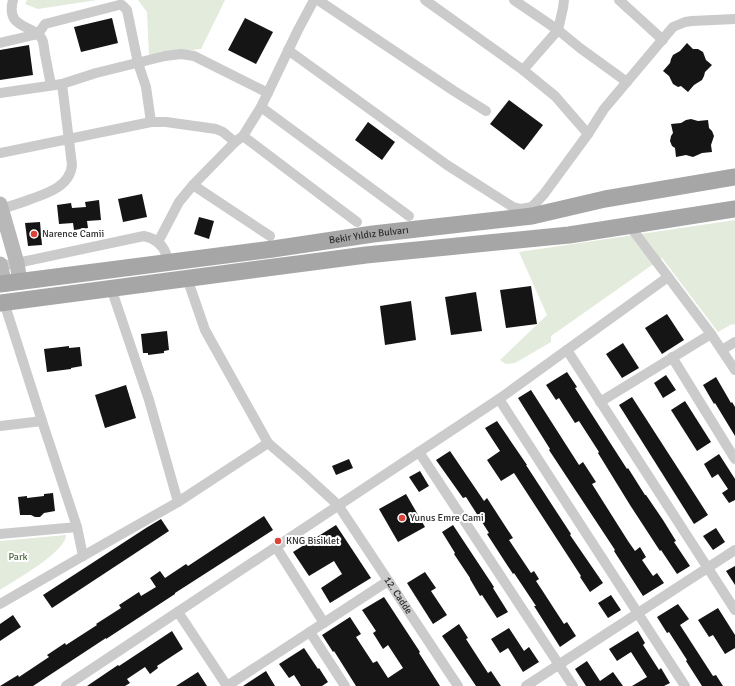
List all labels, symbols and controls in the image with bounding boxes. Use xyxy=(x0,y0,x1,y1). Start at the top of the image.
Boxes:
street label: Bekir Yıldız Bulvarı xyxy=(328,224,409,247)
place label: Narence Camii xyxy=(42,228,104,240)
marker: Narence Camii xyxy=(29,229,39,239)
place label: Yunus Emre Cami xyxy=(410,512,484,524)
marker: Yunus Emre Cami xyxy=(397,513,407,523)
place label: KNG Bisiklet xyxy=(286,535,340,547)
marker: KNG Bisiklet xyxy=(273,536,283,546)
park label: Park xyxy=(8,551,28,563)
street label: 12. Cadde xyxy=(381,575,415,616)

